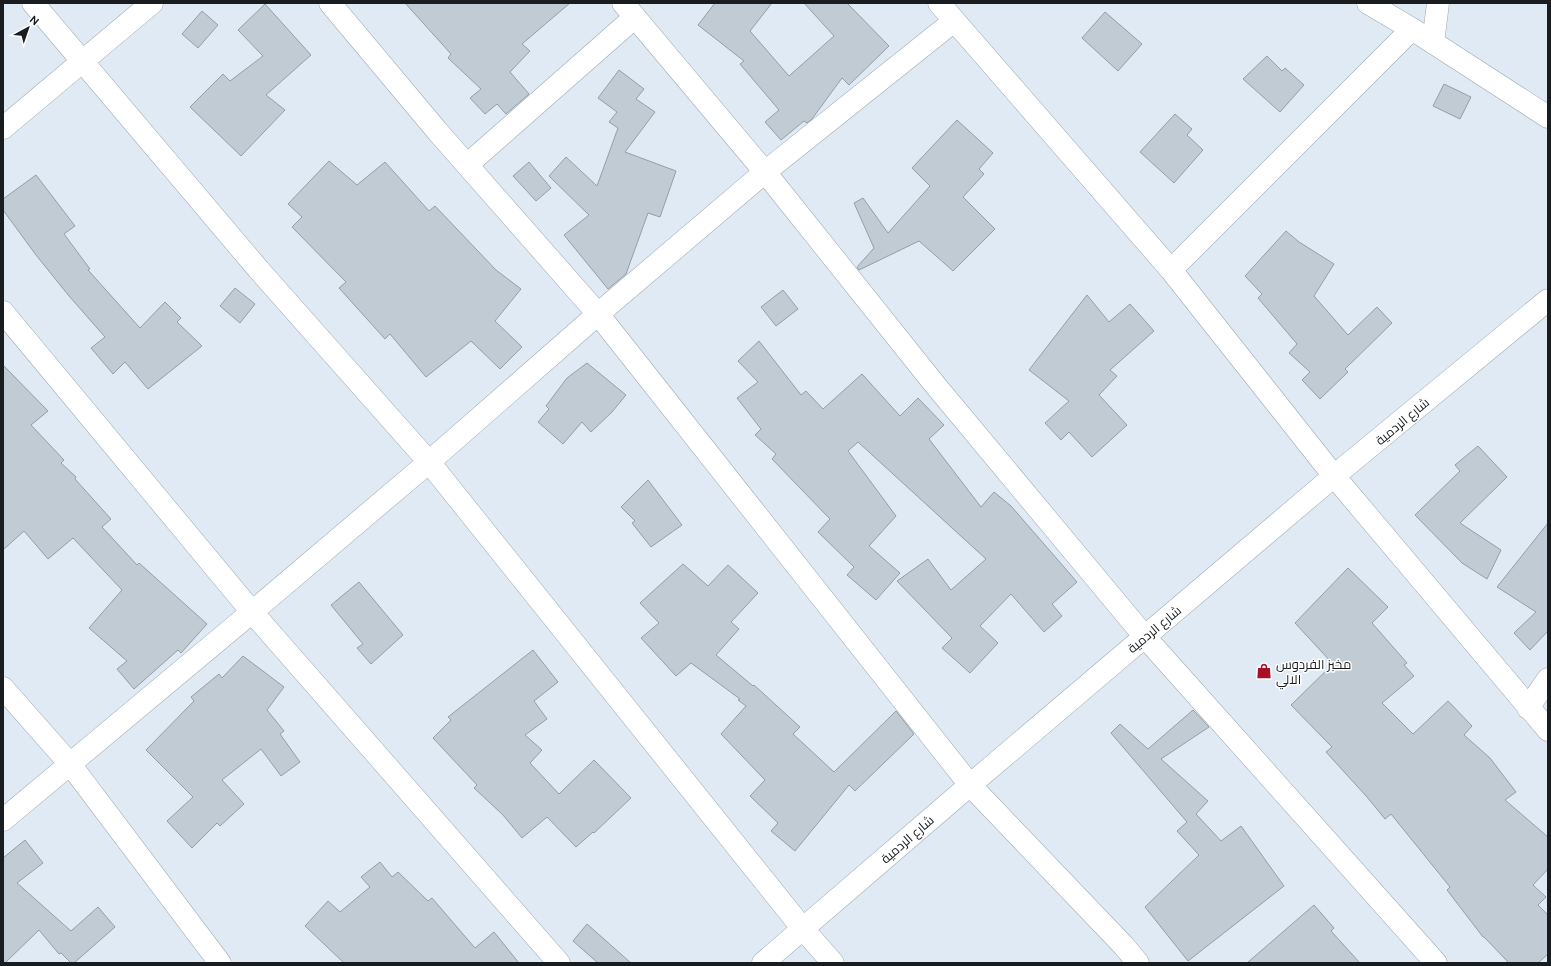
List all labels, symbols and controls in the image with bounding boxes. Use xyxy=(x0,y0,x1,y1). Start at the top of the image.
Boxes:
north arrow xyxy=(8,8,48,48)
text: N xyxy=(27,13,41,28)
street label: شارع الردمية xyxy=(1373,395,1433,449)
street label: شارع الردمية xyxy=(1125,603,1185,657)
place label: مخبز الفردوس الالي xyxy=(1276,657,1351,690)
shop icon: مخبز الفردوس الالي xyxy=(1255,662,1273,680)
street label: شارع الردمية xyxy=(878,812,937,867)

